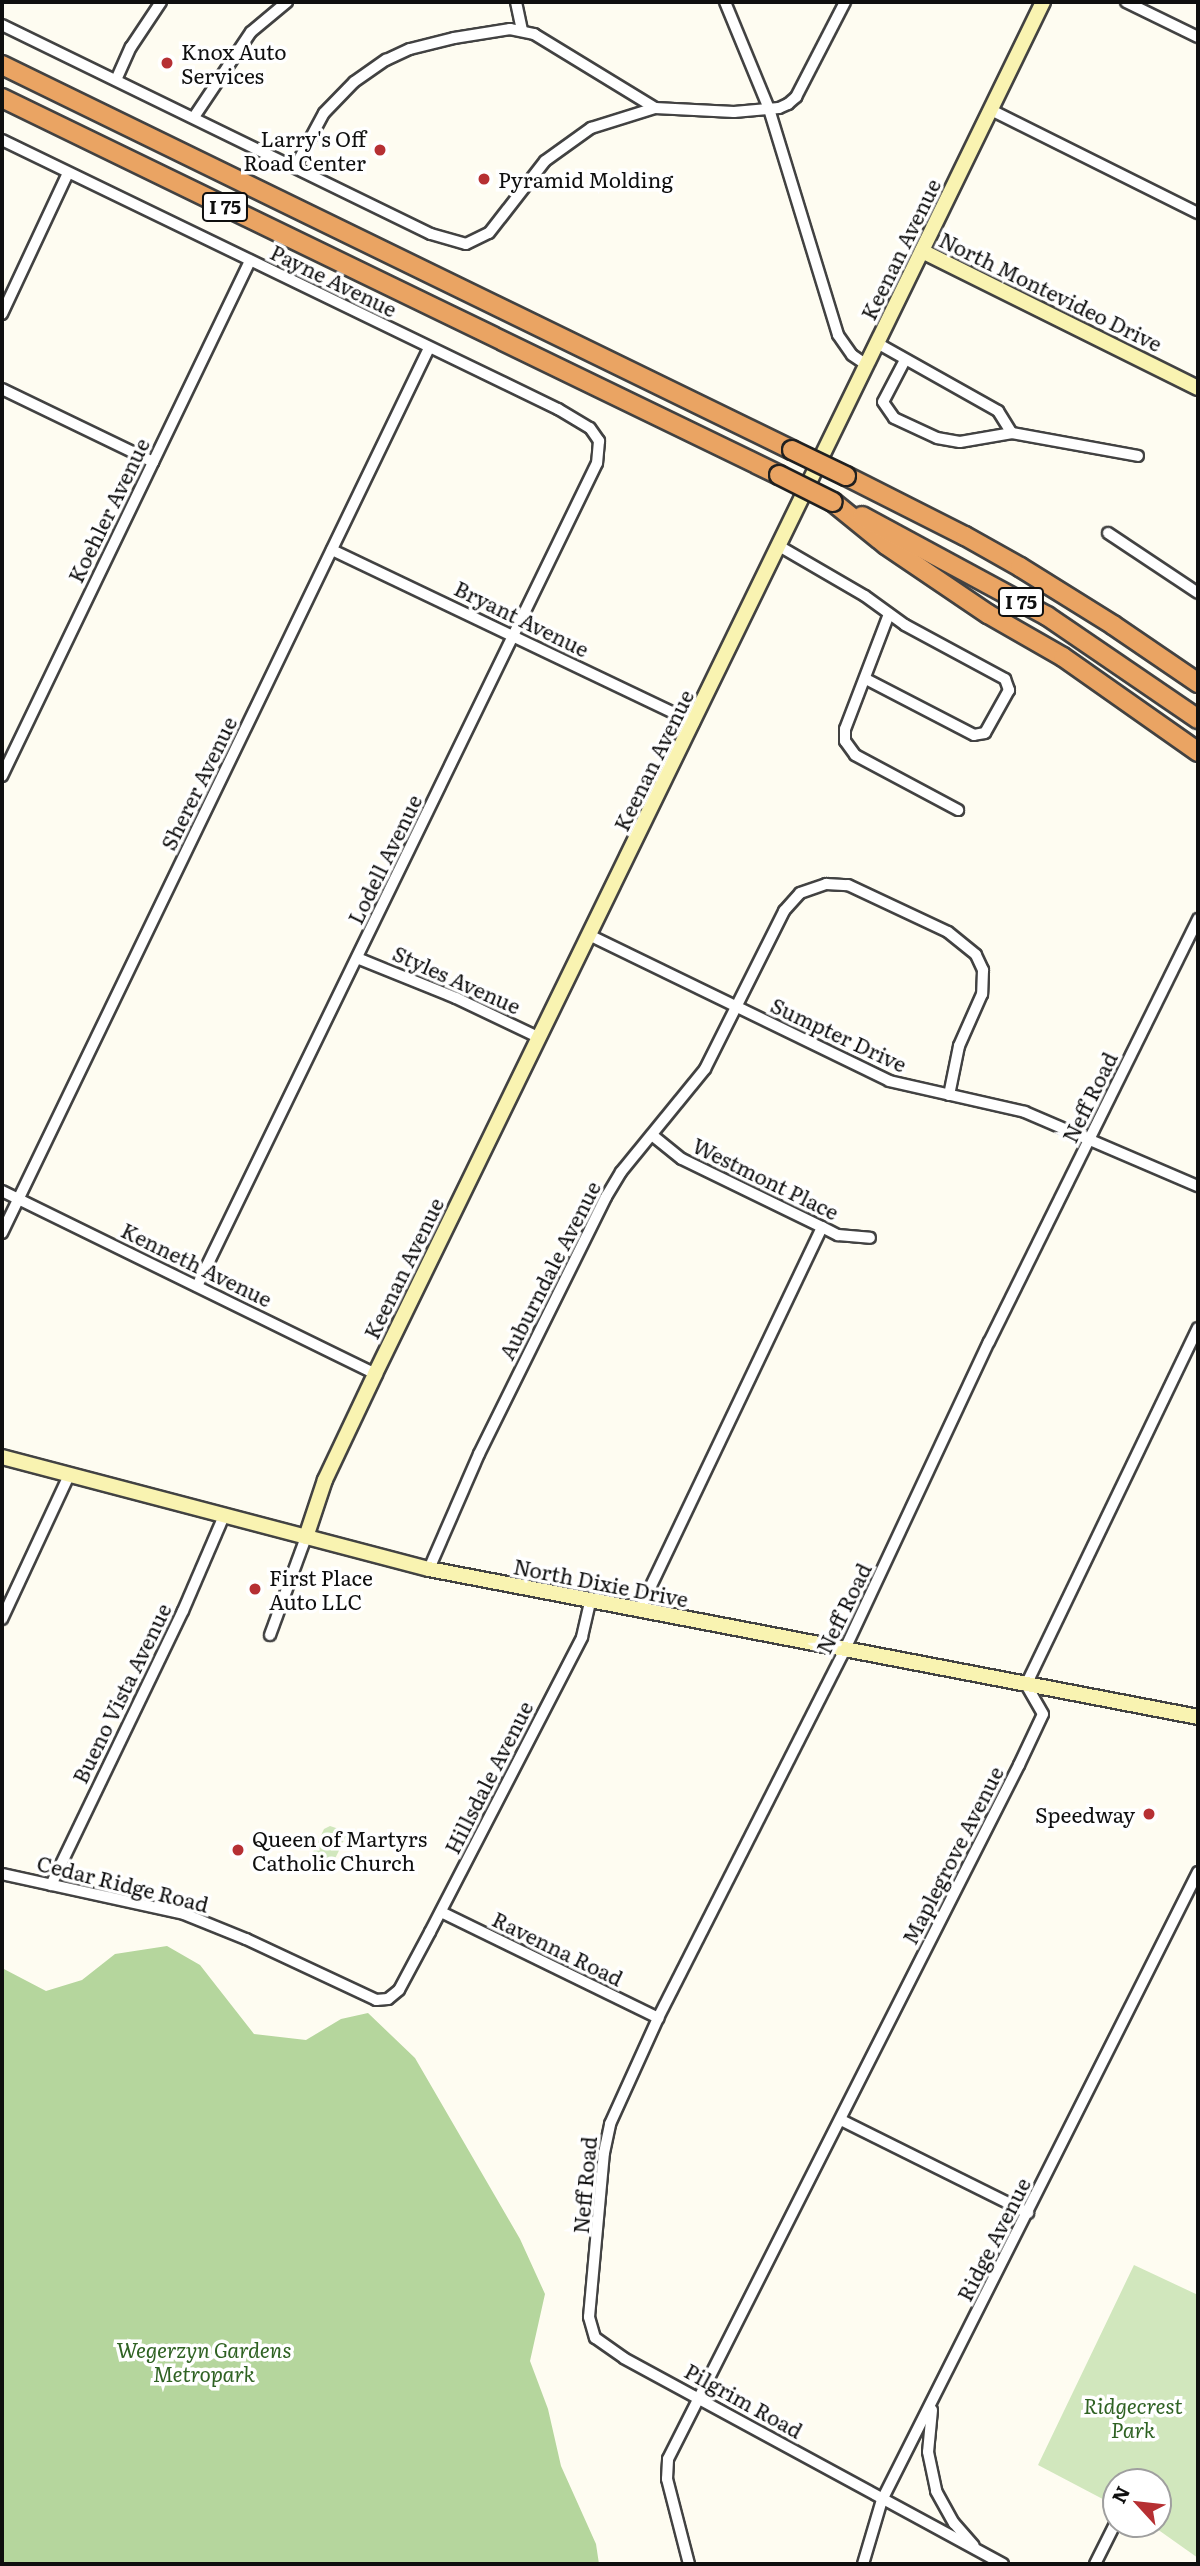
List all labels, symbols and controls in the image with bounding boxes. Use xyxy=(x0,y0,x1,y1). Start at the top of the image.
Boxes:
place label: Knox Auto Services xyxy=(181,38,287,88)
marker: Knox Auto Services xyxy=(159,55,175,71)
place label: Larry's Off Road Center xyxy=(243,125,366,175)
marker: Larry's Off Road Center xyxy=(372,142,388,158)
place label: Pyramid Molding xyxy=(498,166,673,192)
marker: Pyramid Molding xyxy=(476,171,492,187)
street label: Keenan Avenue xyxy=(855,174,945,324)
road number: I 75 xyxy=(201,192,250,223)
street label: North Montevideo Drive xyxy=(936,226,1166,356)
street label: Payne Avenue xyxy=(267,239,401,321)
street label: Koehler Avenue xyxy=(62,434,154,586)
street label: Bryant Avenue xyxy=(451,575,593,661)
road number: I 75 xyxy=(996,586,1046,618)
street label: Keenan Avenue xyxy=(608,685,698,835)
street label: Sherer Avenue xyxy=(155,712,241,854)
street label: Lodell Avenue xyxy=(342,790,426,928)
street label: Styles Avenue xyxy=(389,940,525,1018)
street label: Sumpter Drive xyxy=(767,992,911,1076)
street label: Neff Road xyxy=(1056,1048,1122,1146)
street label: Westmont Place xyxy=(689,1132,843,1224)
street label: Auburndale Avenue xyxy=(493,1177,605,1363)
street label: Keenan Avenue xyxy=(358,1193,448,1343)
street label: Kenneth Avenue xyxy=(118,1217,276,1311)
street label: North Dixie Drive xyxy=(512,1553,690,1611)
street label: Neff Road xyxy=(810,1559,876,1657)
place label: First Place Auto LLC xyxy=(269,1564,373,1614)
marker: First Place Auto LLC xyxy=(247,1581,263,1597)
street label: Bueno Vista Avenue xyxy=(66,1599,176,1787)
street label: Hillsdale Avenue xyxy=(439,1696,537,1858)
street label: Maplegrove Avenue xyxy=(896,1762,1008,1948)
place label: Speedway xyxy=(1035,1801,1135,1827)
marker: Speedway xyxy=(1141,1806,1157,1822)
place label: Queen of Martyrs Catholic Church xyxy=(252,1825,427,1875)
marker: Queen of Martyrs Catholic Church xyxy=(230,1842,246,1858)
street label: Cedar Ridge Road xyxy=(35,1849,211,1917)
street label: Ravenna Road xyxy=(489,1906,627,1990)
street label: Neff Road xyxy=(567,2135,601,2235)
street label: Ridge Avenue xyxy=(951,2173,1035,2305)
park label: Wegerzyn Gardens Metropark xyxy=(116,2336,292,2386)
street label: Pilgrim Road xyxy=(681,2357,807,2443)
park label: Ridgecrest Park xyxy=(1083,2392,1183,2442)
north arrow xyxy=(1102,2468,1172,2538)
text: N xyxy=(1104,2481,1136,2508)

